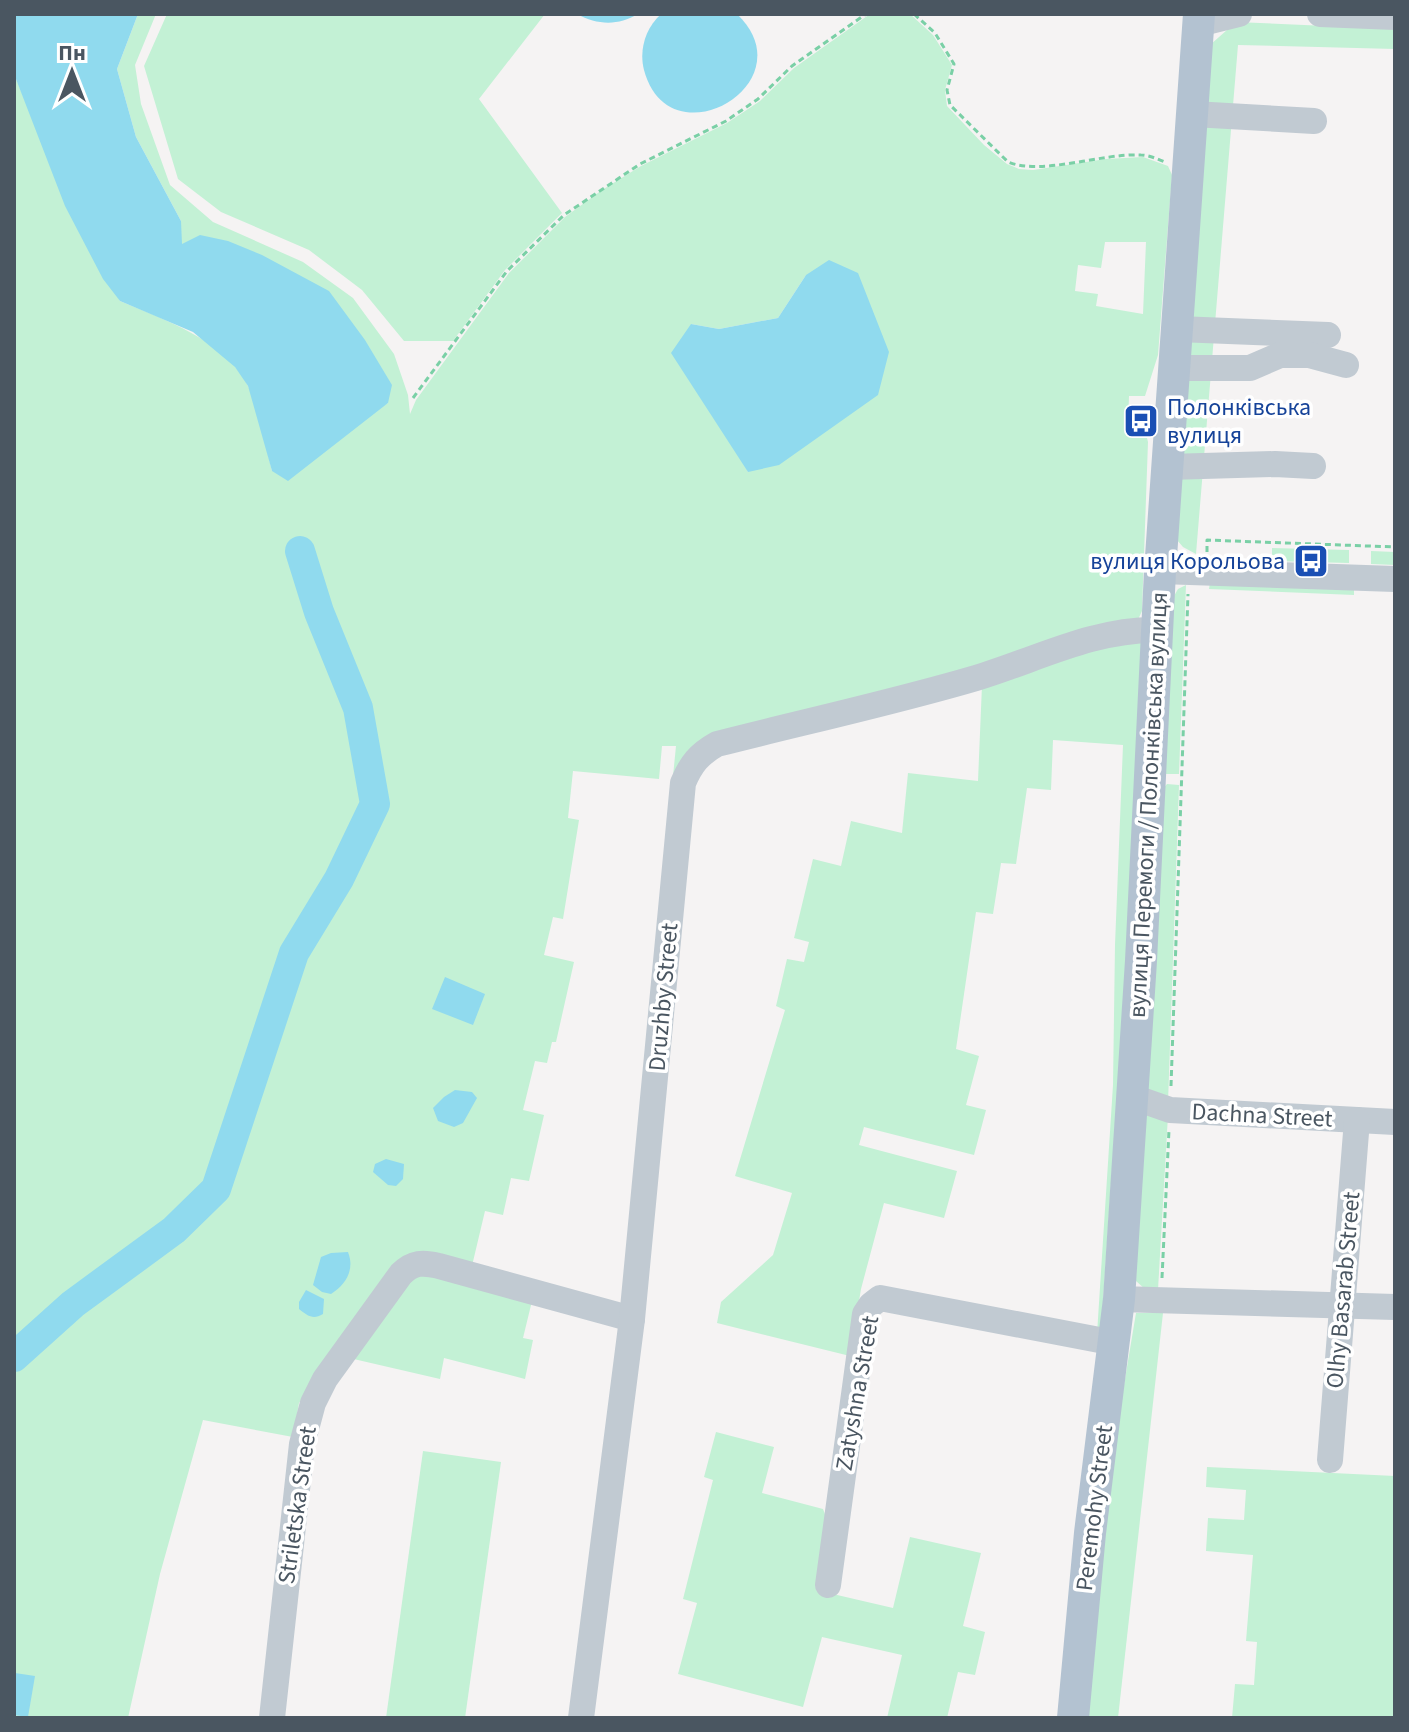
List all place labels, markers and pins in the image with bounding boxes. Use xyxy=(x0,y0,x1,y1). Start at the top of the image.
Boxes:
place label: Полонківська вулиця xyxy=(1167,390,1311,453)
bus stop icon: Полонківська вулиця xyxy=(1122,402,1160,440)
bus stop icon: вулиця Корольова xyxy=(1292,542,1330,580)
place label: вулиця Корольова xyxy=(1090,544,1285,579)

